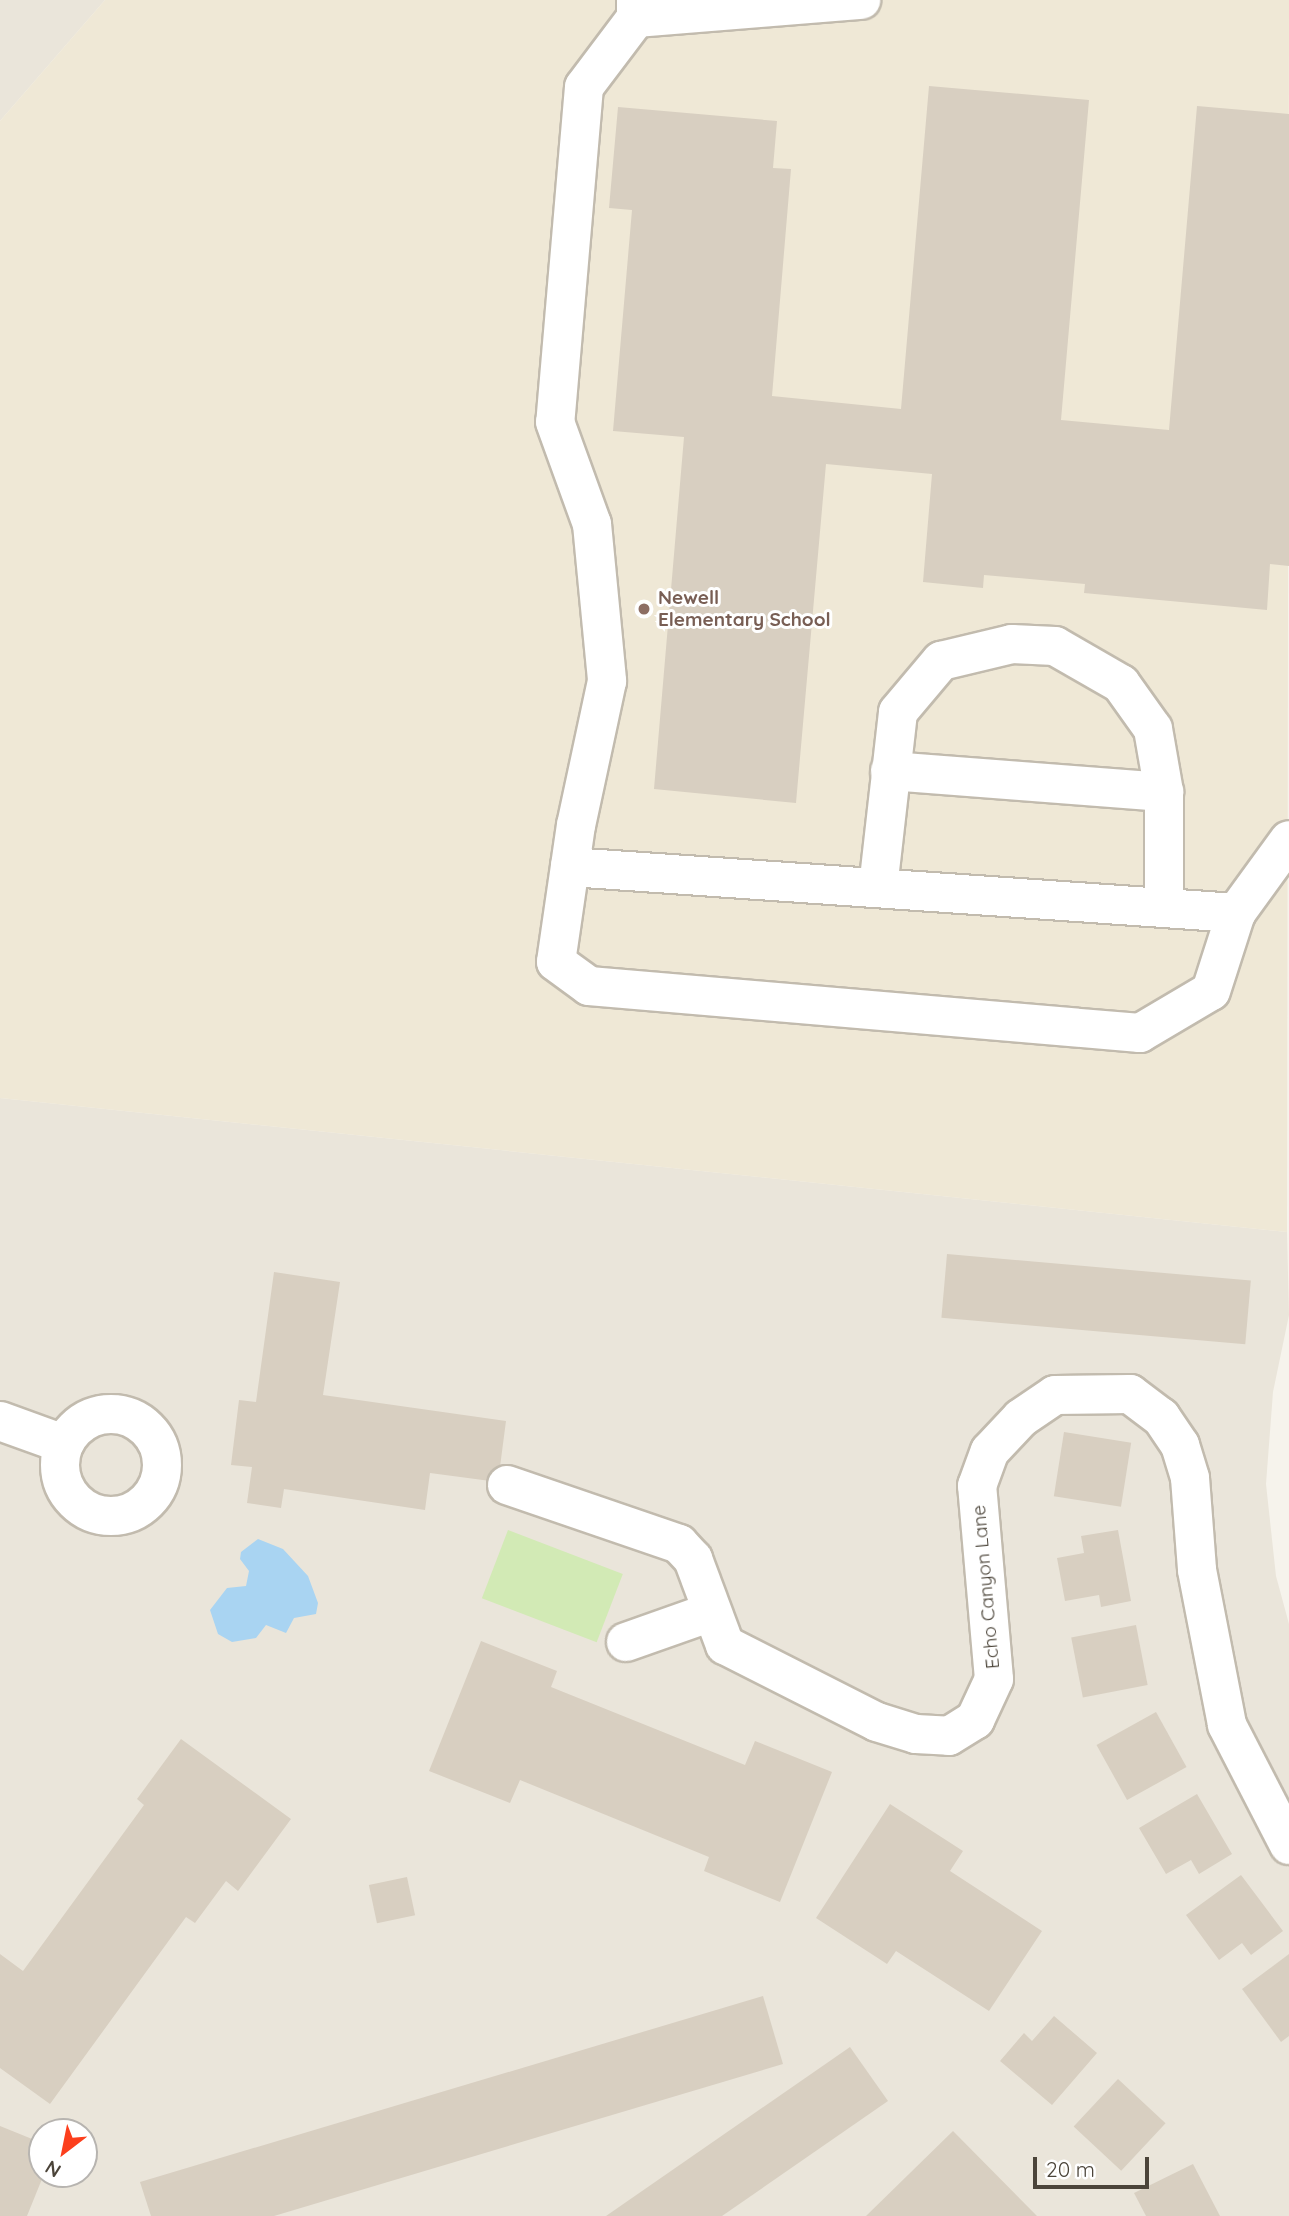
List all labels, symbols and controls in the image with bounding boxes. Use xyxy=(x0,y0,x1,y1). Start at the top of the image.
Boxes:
place label: Newell Elementary School xyxy=(658,587,831,631)
marker: Newell Elementary School xyxy=(636,601,652,617)
street label: Echo Canyon Lane xyxy=(967,1504,1005,1670)
north arrow xyxy=(28,2118,98,2188)
scale bar xyxy=(1037,2142,1152,2186)
text: N xyxy=(41,2155,65,2183)
text: 20 m xyxy=(1046,2156,1095,2182)

